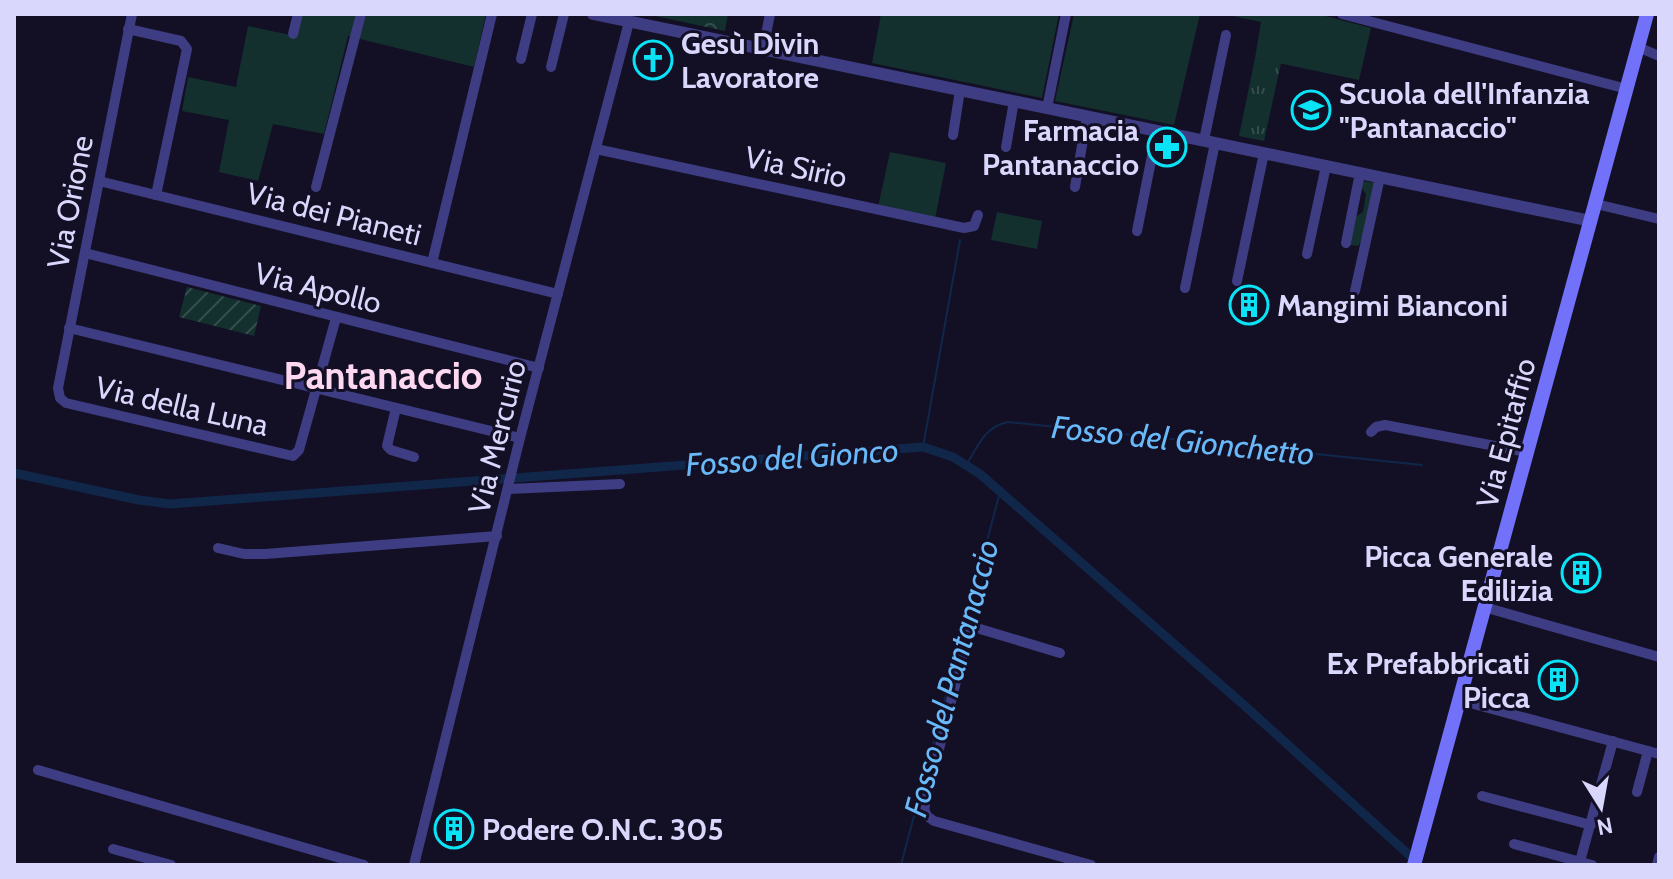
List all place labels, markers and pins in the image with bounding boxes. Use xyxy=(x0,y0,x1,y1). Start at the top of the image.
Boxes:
place label: Gesù Divin Lavoratore xyxy=(681,25,819,96)
church icon: Gesù Divin Lavoratore xyxy=(632,39,674,81)
place label: Scuola dell'Infanzia "Pantanaccio" xyxy=(1339,75,1589,146)
school or university icon: Scuola dell'Infanzia "Pantanaccio" xyxy=(1290,89,1332,131)
place label: Farmacia Pantanaccio xyxy=(982,112,1139,183)
pharmacy icon: Farmacia Pantanaccio xyxy=(1146,126,1188,168)
building icon: Mangimi Bianconi xyxy=(1228,284,1270,326)
place label: Mangimi Bianconi xyxy=(1277,287,1508,324)
place label: Picca Generale Edilizia xyxy=(1364,538,1553,609)
building icon: Picca Generale Edilizia xyxy=(1560,552,1602,594)
place label: Ex Prefabbricati Picca xyxy=(1327,645,1530,716)
building icon: Ex Prefabbricati Picca xyxy=(1537,659,1579,701)
building icon: Podere O.N.C. 305 xyxy=(433,808,475,850)
place label: Podere O.N.C. 305 xyxy=(482,811,724,848)

